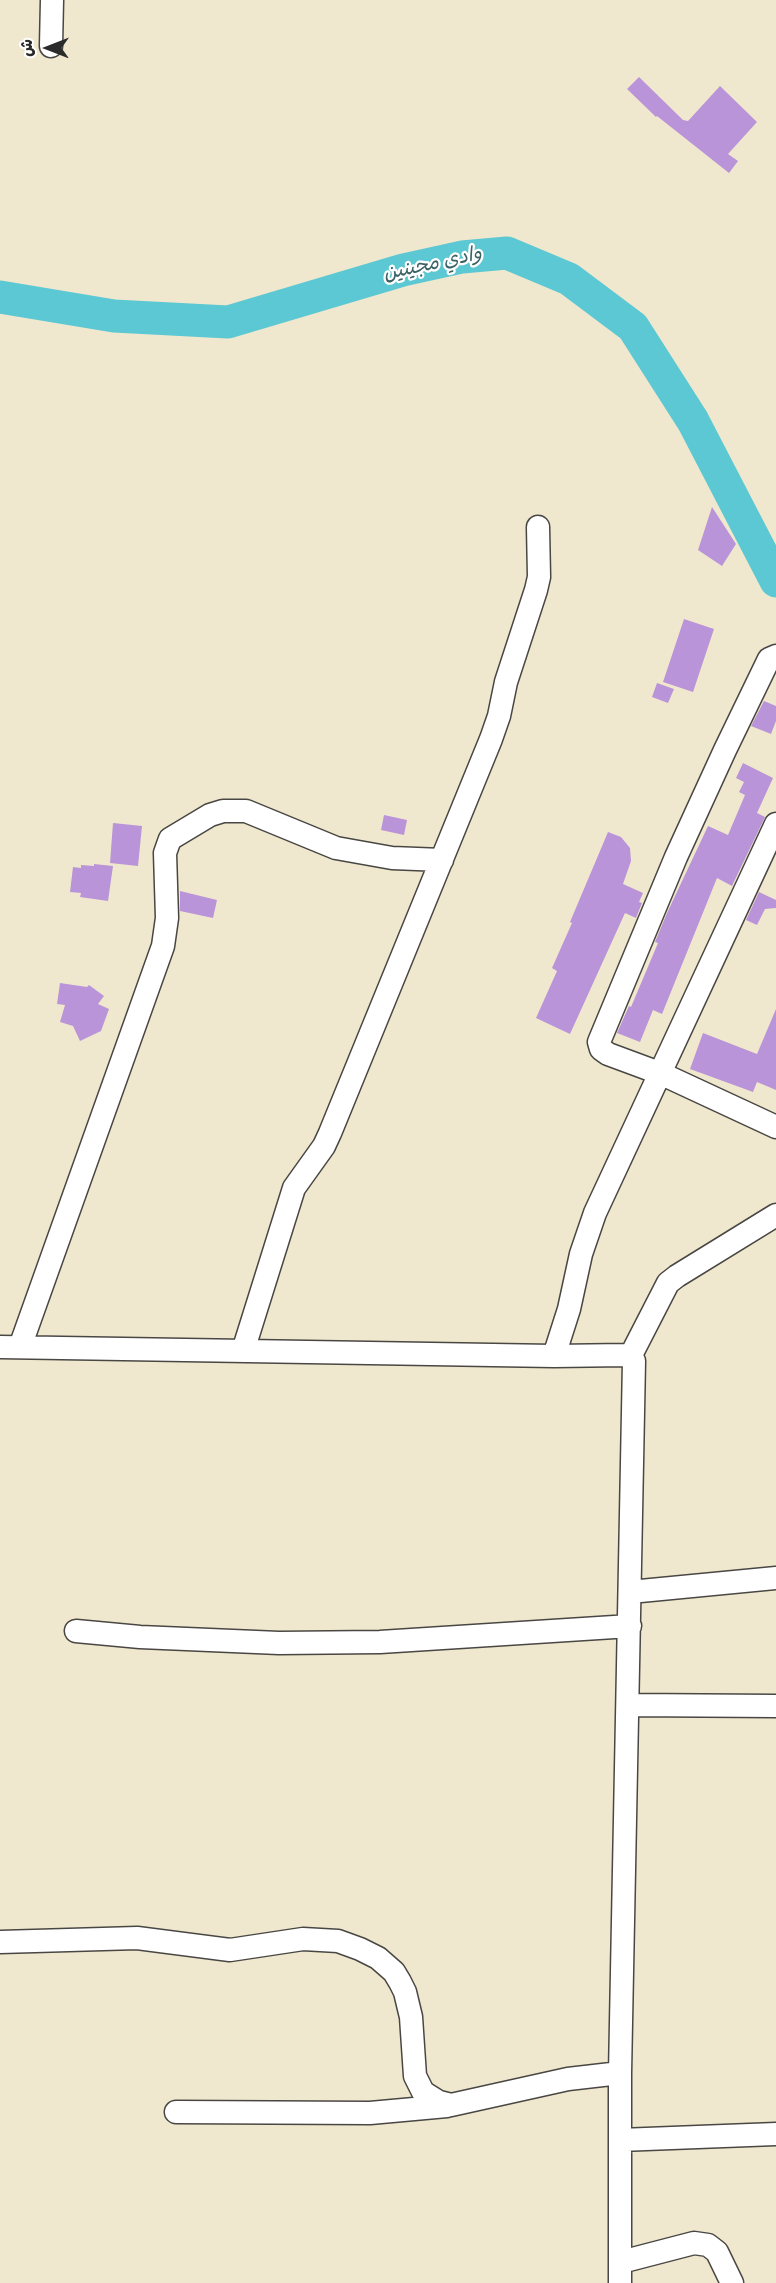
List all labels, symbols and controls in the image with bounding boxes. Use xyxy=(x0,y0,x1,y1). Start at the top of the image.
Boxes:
north arrow xyxy=(18,18,78,78)
text: ش xyxy=(20,39,39,57)
water label: وادي مجينين xyxy=(382,244,484,288)

